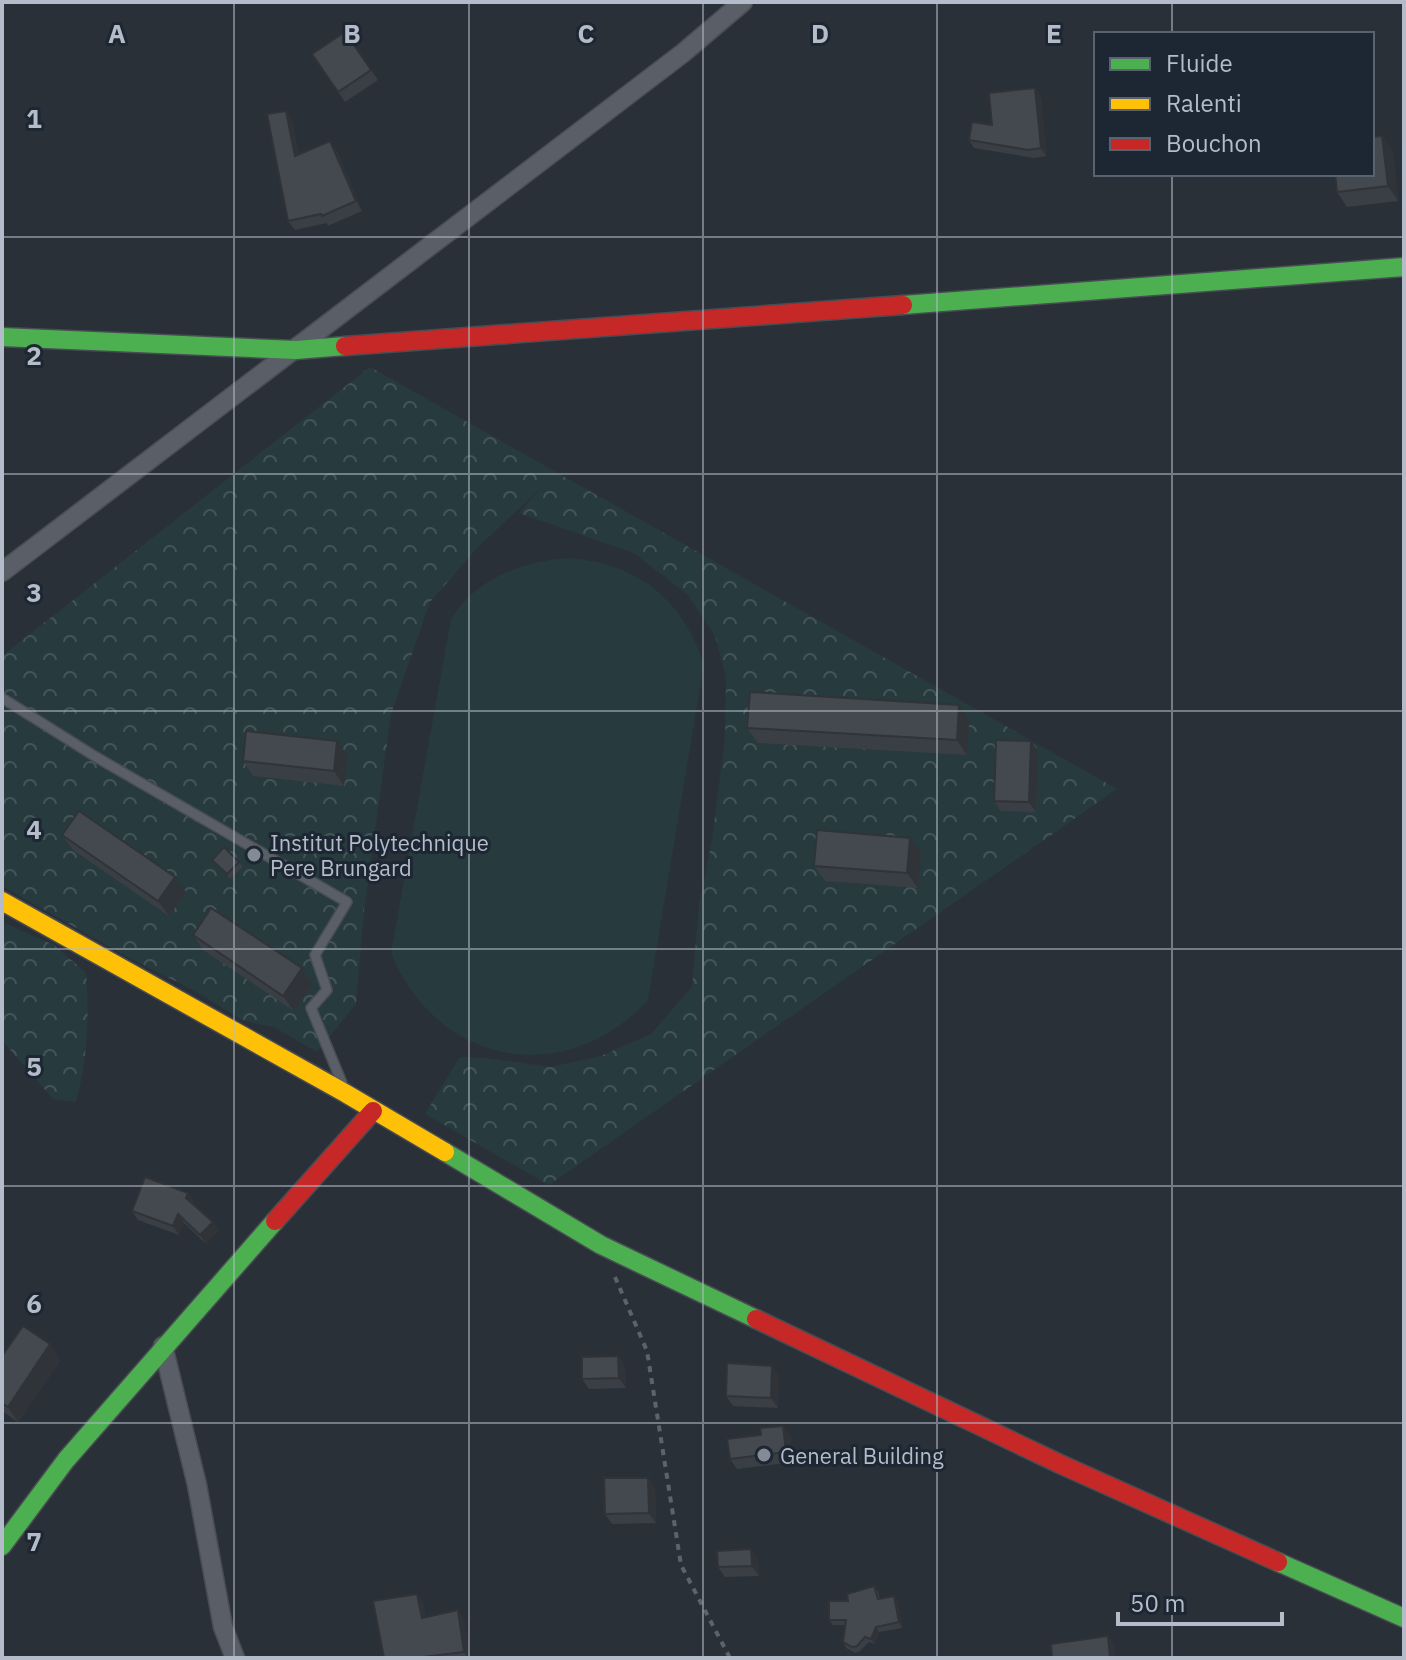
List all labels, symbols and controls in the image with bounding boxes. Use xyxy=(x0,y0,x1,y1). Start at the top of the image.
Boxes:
text: A xyxy=(108,16,126,50)
text: B xyxy=(343,16,361,50)
text: C xyxy=(578,16,595,50)
text: D xyxy=(811,16,829,50)
text: E xyxy=(1046,16,1062,50)
legend xyxy=(1094,32,1374,176)
text: Fluide xyxy=(1166,47,1233,79)
text: Ralenti xyxy=(1166,87,1242,119)
text: 1 xyxy=(26,101,42,135)
text: Bouchon xyxy=(1166,127,1262,159)
text: 2 xyxy=(26,338,42,372)
text: 3 xyxy=(26,575,42,609)
text: 4 xyxy=(26,812,42,846)
place label: Institut Polytechnique Pere Brungard xyxy=(270,828,489,882)
marker: Institut Polytechnique Pere Brungard xyxy=(245,846,263,864)
text: 5 xyxy=(26,1049,42,1083)
text: 6 xyxy=(26,1286,42,1320)
place label: General Building xyxy=(780,1441,944,1470)
marker: General Building xyxy=(755,1446,773,1464)
text: 7 xyxy=(26,1524,42,1558)
scale bar xyxy=(1118,1576,1282,1626)
text: 50 m xyxy=(1130,1587,1185,1619)

